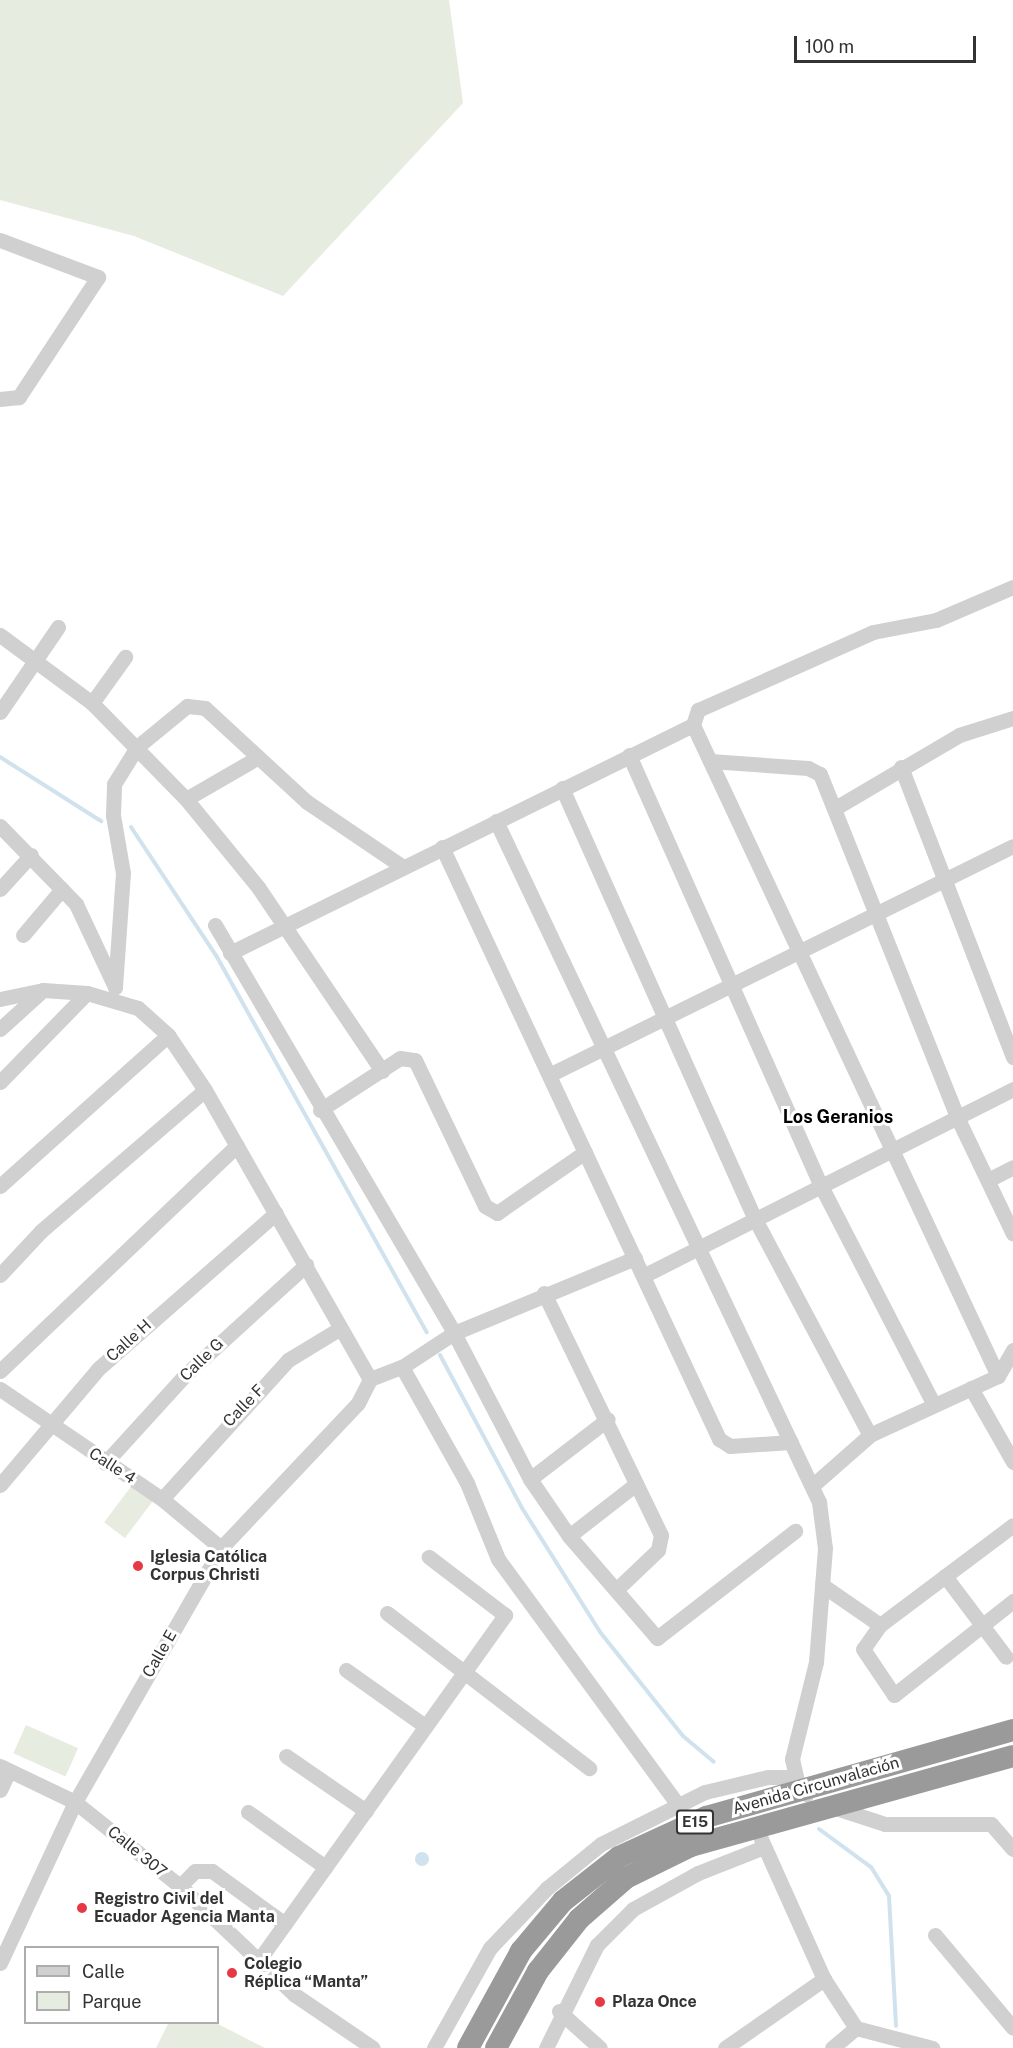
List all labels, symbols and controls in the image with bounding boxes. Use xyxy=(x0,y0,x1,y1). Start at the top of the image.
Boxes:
scale bar xyxy=(797,24,978,62)
text: 100 m xyxy=(805,36,854,57)
district label: Los Geranios xyxy=(783,1106,893,1128)
street label: Calle H xyxy=(103,1316,155,1366)
street label: Calle G xyxy=(176,1335,228,1385)
street label: Calle F xyxy=(219,1381,269,1431)
street label: Calle 4 xyxy=(85,1444,139,1488)
place label: Iglesia Católica Corpus Christi xyxy=(150,1547,267,1585)
marker: Iglesia Católica Corpus Christi xyxy=(131,1559,145,1573)
street label: Calle E xyxy=(139,1627,181,1681)
street label: Avenida Circunvalación xyxy=(731,1753,901,1819)
road number: E15 xyxy=(676,1810,714,1834)
street label: Calle 307 xyxy=(103,1822,171,1882)
place label: Registro Civil del Ecuador Agencia Manta xyxy=(94,1889,275,1927)
marker: Registro Civil del Ecuador Agencia Manta xyxy=(75,1901,89,1915)
legend xyxy=(24,1946,219,2024)
place label: Colegio Réplica “Manta” xyxy=(244,1954,368,1992)
text: Calle xyxy=(82,1961,125,1982)
marker: Colegio Réplica “Manta” xyxy=(225,1966,239,1980)
text: Parque xyxy=(82,1991,142,2012)
place label: Plaza Once xyxy=(612,1992,697,2012)
marker: Plaza Once xyxy=(593,1995,607,2009)

